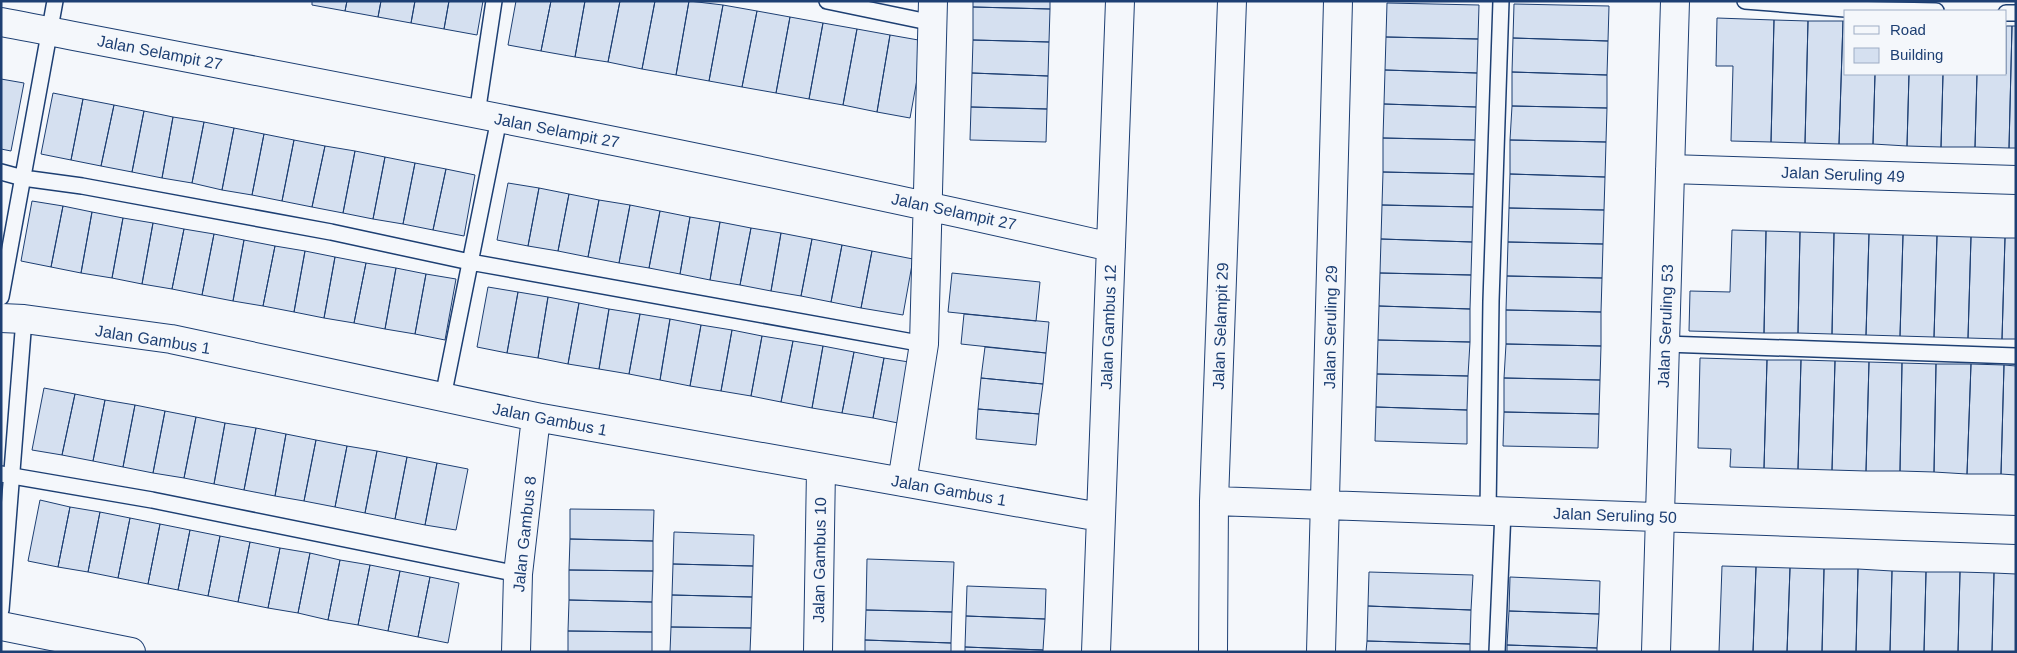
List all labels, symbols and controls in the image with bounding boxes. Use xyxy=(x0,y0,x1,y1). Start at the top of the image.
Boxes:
legend xyxy=(1844,10,2007,75)
text: Road xyxy=(1890,21,1926,38)
street label: Jalan Selampit 27 xyxy=(96,32,224,73)
text: Building xyxy=(1890,46,1943,63)
street label: Jalan Selampit 27 xyxy=(493,110,621,151)
street label: Jalan Seruling 49 xyxy=(1781,164,1905,185)
street label: Jalan Selampit 27 xyxy=(890,190,1018,233)
street label: Jalan Selampit 29 xyxy=(1210,262,1231,390)
street label: Jalan Gambus 12 xyxy=(1098,264,1119,390)
street label: Jalan Seruling 53 xyxy=(1655,264,1676,388)
street label: Jalan Seruling 29 xyxy=(1321,265,1340,389)
street label: Jalan Gambus 1 xyxy=(94,322,212,357)
street label: Jalan Gambus 1 xyxy=(491,400,609,439)
street label: Jalan Gambus 1 xyxy=(890,472,1008,509)
street label: Jalan Gambus 8 xyxy=(510,475,539,593)
street label: Jalan Gambus 10 xyxy=(810,497,829,623)
street label: Jalan Seruling 50 xyxy=(1553,505,1677,526)

